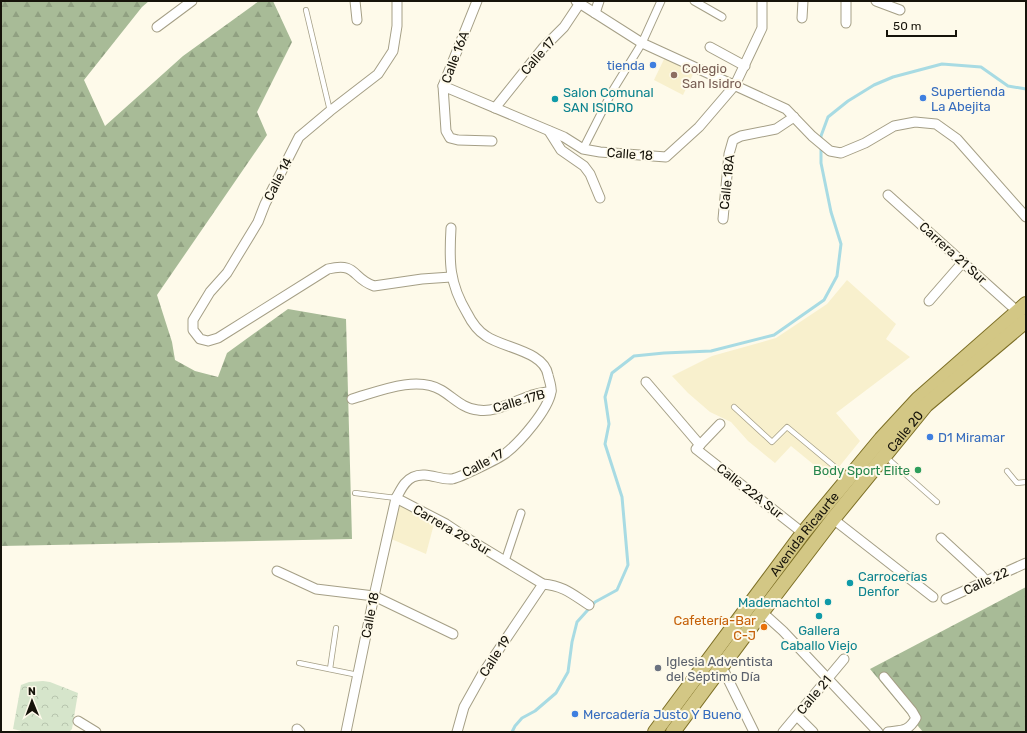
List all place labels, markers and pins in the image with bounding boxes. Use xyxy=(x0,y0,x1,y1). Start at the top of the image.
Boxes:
place label: tienda xyxy=(607,58,645,73)
marker: tienda xyxy=(648,60,658,70)
place label: Colegio San Isidro xyxy=(682,61,742,91)
marker: Colegio San Isidro xyxy=(669,70,679,80)
place label: Supertienda La Abejita xyxy=(931,84,1005,114)
place label: Salon Comunal SAN ISIDRO xyxy=(563,85,654,115)
marker: Supertienda La Abejita xyxy=(918,93,928,103)
marker: Salon Comunal SAN ISIDRO xyxy=(550,94,560,104)
place label: D1 Miramar xyxy=(938,430,1005,445)
marker: D1 Miramar xyxy=(925,432,935,442)
place label: Body Sport Elite xyxy=(813,463,910,478)
marker: Body Sport Elite xyxy=(913,465,923,475)
place label: Carrocerías Denfor xyxy=(858,569,928,599)
marker: Carrocerías Denfor xyxy=(845,578,855,588)
place label: Mademachtol xyxy=(738,595,820,610)
marker: Mademachtol xyxy=(823,597,833,607)
marker: Gallera Caballo Viejo xyxy=(814,611,824,621)
place label: Cafetería-Bar C-J xyxy=(673,613,756,643)
marker: Cafetería-Bar C-J xyxy=(759,622,769,632)
place label: Gallera Caballo Viejo xyxy=(780,623,858,653)
place label: Iglesia Adventista del Séptimo Día xyxy=(666,654,773,684)
marker: Iglesia Adventista del Séptimo Día xyxy=(653,663,663,673)
place label: Mercadería Justo Y Bueno xyxy=(583,707,742,722)
marker: Mercadería Justo Y Bueno xyxy=(570,709,580,719)

